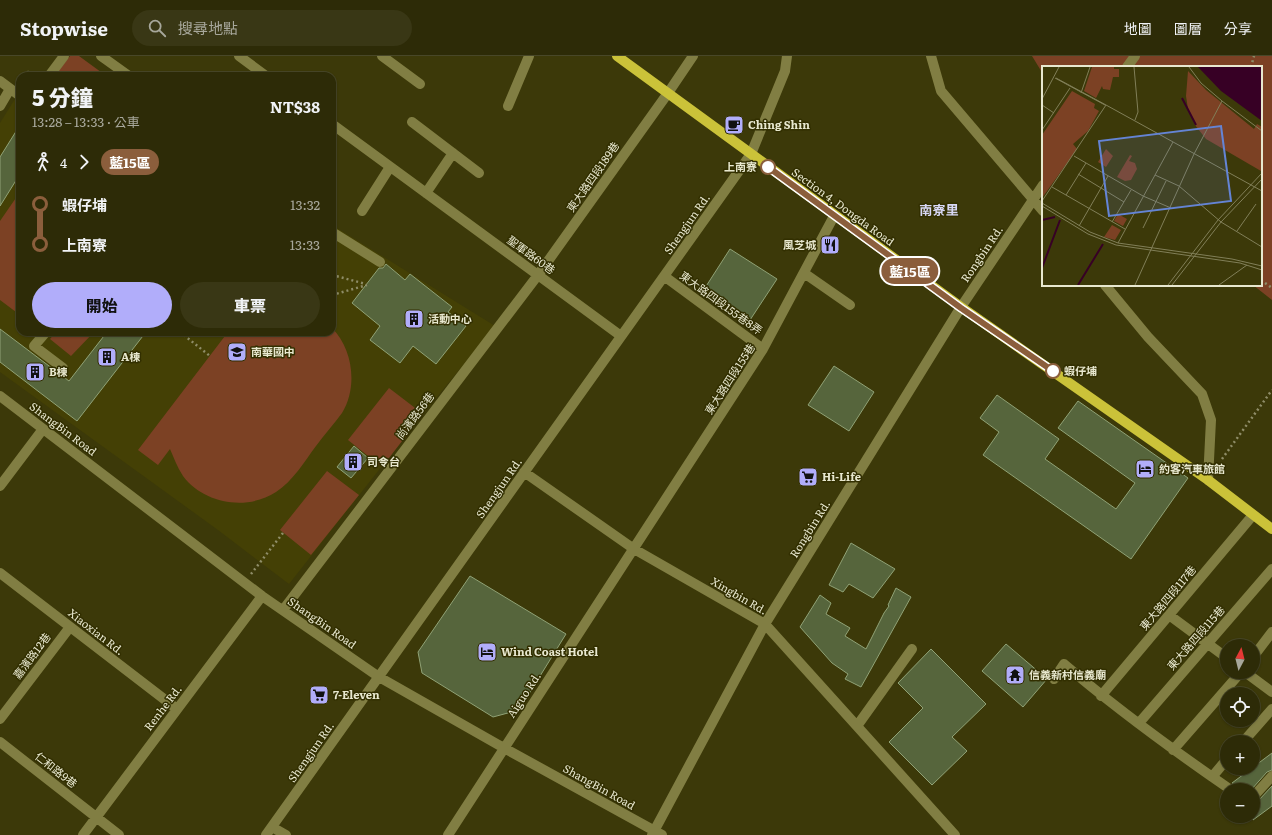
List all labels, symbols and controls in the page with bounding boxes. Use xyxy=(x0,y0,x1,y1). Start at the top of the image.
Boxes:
search box xyxy=(132,10,412,46)
text: Stopwise xyxy=(20,14,108,42)
text: 搜尋地點 xyxy=(178,16,238,39)
icon: search xyxy=(146,17,168,39)
text: 地圖 xyxy=(1124,18,1152,38)
text: 圖層 xyxy=(1174,18,1202,38)
text: 分享 xyxy=(1224,18,1252,38)
inset map xyxy=(1042,66,1262,286)
text: 5 分鐘 xyxy=(32,80,93,113)
text: NT$38 xyxy=(270,95,320,118)
text: 13:28 – 13:33 · 公車 xyxy=(32,112,140,131)
cafe icon: Ching Shin xyxy=(723,114,745,136)
place label: Ching Shin xyxy=(748,116,810,132)
street label: 東大路四段189巷 xyxy=(562,138,622,215)
icon: walk xyxy=(32,151,54,173)
icon: forward xyxy=(73,151,95,173)
text: 藍15區 xyxy=(109,152,151,172)
text: 4 xyxy=(60,153,67,172)
place label: 上南寮 xyxy=(724,158,757,174)
marker: 上南寮 xyxy=(760,159,776,175)
street label: Section 4, Dongda Road xyxy=(789,164,898,249)
street label: Shengjun Rd. xyxy=(659,190,713,257)
text: 蝦仔埔 xyxy=(62,193,107,216)
text: 13:32 xyxy=(290,195,320,214)
district label: 南寮里 xyxy=(919,200,959,219)
street label: Rongbin Rd. xyxy=(956,222,1006,285)
street label: 聖軍路60巷 xyxy=(504,231,559,277)
text: 上南寮 xyxy=(62,233,107,256)
restaurant icon: 風芝城 xyxy=(819,234,841,256)
text: 13:33 xyxy=(290,235,320,254)
place label: 風芝城 xyxy=(783,236,817,252)
line badge: 藍15區 xyxy=(882,258,938,284)
text: 藍15區 xyxy=(889,261,931,281)
street label: 東大路四段155巷8弄 xyxy=(677,267,766,338)
button: 開始 xyxy=(32,282,172,328)
button: 車票 xyxy=(180,282,320,328)
building icon: 活動中心 xyxy=(403,308,425,330)
place label: 活動中心 xyxy=(428,310,472,326)
street label: 東大路四段155巷 xyxy=(700,340,758,417)
school or university icon: 南華國中 xyxy=(226,341,248,363)
place label: 南華國中 xyxy=(251,343,295,359)
building icon: A棟 xyxy=(96,346,118,368)
place label: A棟 xyxy=(121,348,140,364)
building icon: B棟 xyxy=(24,361,46,383)
place label: 蝦仔埔 xyxy=(1064,362,1097,378)
place label: B棟 xyxy=(49,363,68,379)
marker: 蝦仔埔 xyxy=(1045,363,1061,379)
street label: 尚濱路56巷 xyxy=(391,388,437,442)
street label: ShangBin Road xyxy=(27,398,101,459)
building icon: 司令台 xyxy=(342,451,364,473)
place label: 司令台 xyxy=(367,453,400,469)
street label: Shengjun Rd. xyxy=(471,454,525,521)
hotel icon: 約客汽車旅館 xyxy=(1134,458,1156,480)
place label: 約客汽車旅館 xyxy=(1159,460,1225,476)
supermarket icon: Hi-Life xyxy=(797,466,819,488)
place label: Hi-Life xyxy=(822,468,861,484)
street label: Rongbin Rd. xyxy=(785,497,833,560)
street label: 東大路四段117巷 xyxy=(1135,561,1199,633)
street label: Xingbin Rd. xyxy=(708,573,771,618)
street label: ShangBin Road xyxy=(285,593,360,652)
street label: 東大路四段115巷 xyxy=(1163,602,1228,673)
street label: Xiaoxian Rd. xyxy=(65,604,128,658)
street label: 嘉濱路12巷 xyxy=(9,629,54,682)
north arrow xyxy=(1220,639,1260,679)
map controls xyxy=(1220,639,1260,823)
hotel icon: Wind Coast Hotel xyxy=(476,641,498,663)
place label: Wind Coast Hotel xyxy=(501,643,598,659)
temple icon: 信義新村信義廟 xyxy=(1004,664,1026,686)
place label: 信義新村信義廟 xyxy=(1029,666,1106,682)
street label: Aiguo Rd. xyxy=(502,668,544,720)
street label: Renhe Rd. xyxy=(140,681,185,734)
supermarket icon: 7-Eleven xyxy=(308,684,330,706)
place label: 7-Eleven xyxy=(333,686,380,702)
button: locate xyxy=(1220,687,1260,727)
street label: Shengjun Rd. xyxy=(283,718,337,785)
button: + xyxy=(1220,735,1260,775)
street label: 仁和路9巷 xyxy=(32,748,81,791)
street label: ShangBin Road xyxy=(561,760,639,813)
button: − xyxy=(1220,783,1260,823)

